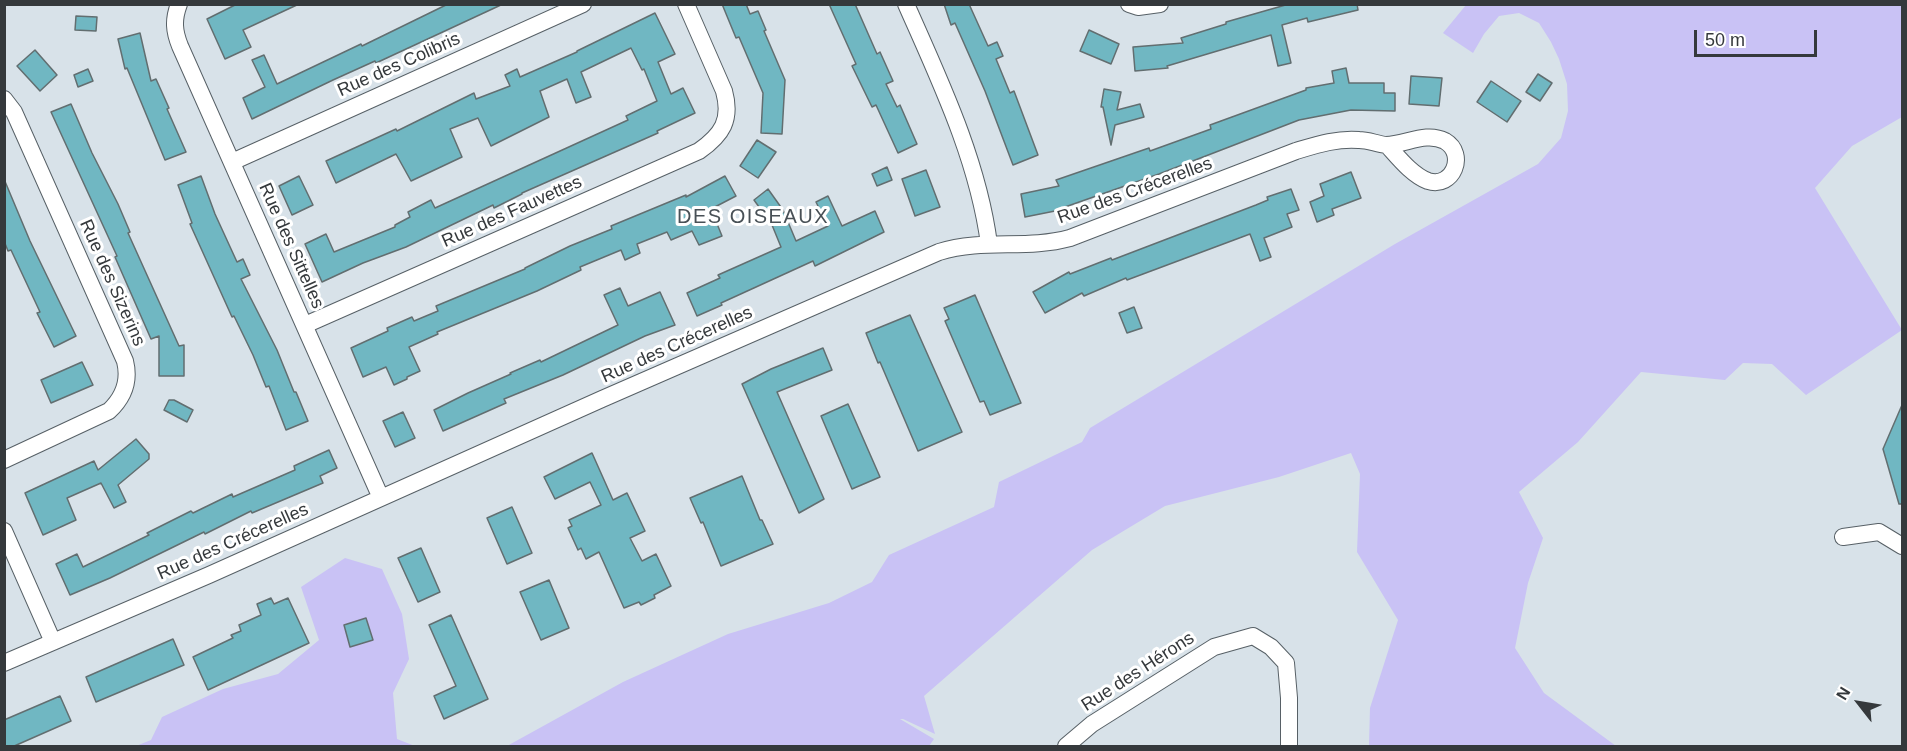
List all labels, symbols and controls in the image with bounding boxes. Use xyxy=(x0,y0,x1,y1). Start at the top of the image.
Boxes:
scale bar xyxy=(1697,18,1820,56)
street label: Rue des Colibris xyxy=(334,28,464,102)
text: 50 m xyxy=(1705,30,1745,50)
street label: Rue des Crécerelles xyxy=(1055,153,1215,229)
street label: Rue des Fauvettes xyxy=(439,171,585,253)
street label: Rue des Sittelles xyxy=(254,180,328,312)
district label: DES OISEAUX xyxy=(677,205,829,229)
street label: Rue des Sizerins xyxy=(74,216,150,350)
street label: Rue des Crécerelles xyxy=(598,302,756,388)
street label: Rue des Crécerelles xyxy=(154,499,312,585)
street label: Rue des Hérons xyxy=(1078,628,1198,716)
north arrow xyxy=(1829,673,1889,733)
text: N xyxy=(1833,684,1853,703)

